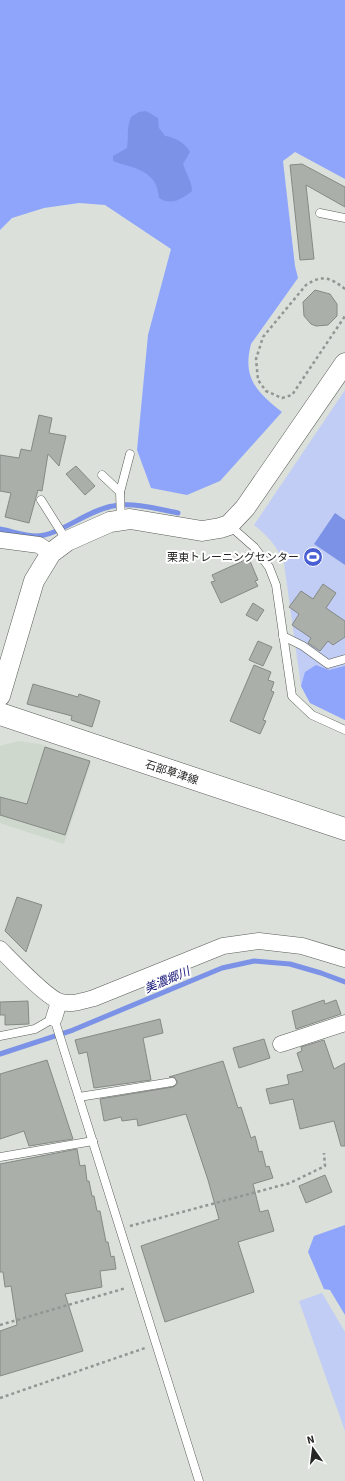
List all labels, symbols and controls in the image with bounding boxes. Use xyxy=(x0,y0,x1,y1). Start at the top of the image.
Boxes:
sports icon: 栗東トレーニングセンター xyxy=(302,546,324,568)
place label: 栗東トレーニングセンター xyxy=(167,550,299,565)
street label: 石部草津線 xyxy=(143,757,200,788)
water label: 美濃郷川 xyxy=(142,962,194,998)
north arrow xyxy=(293,1429,333,1469)
text: N xyxy=(305,1432,316,1448)

